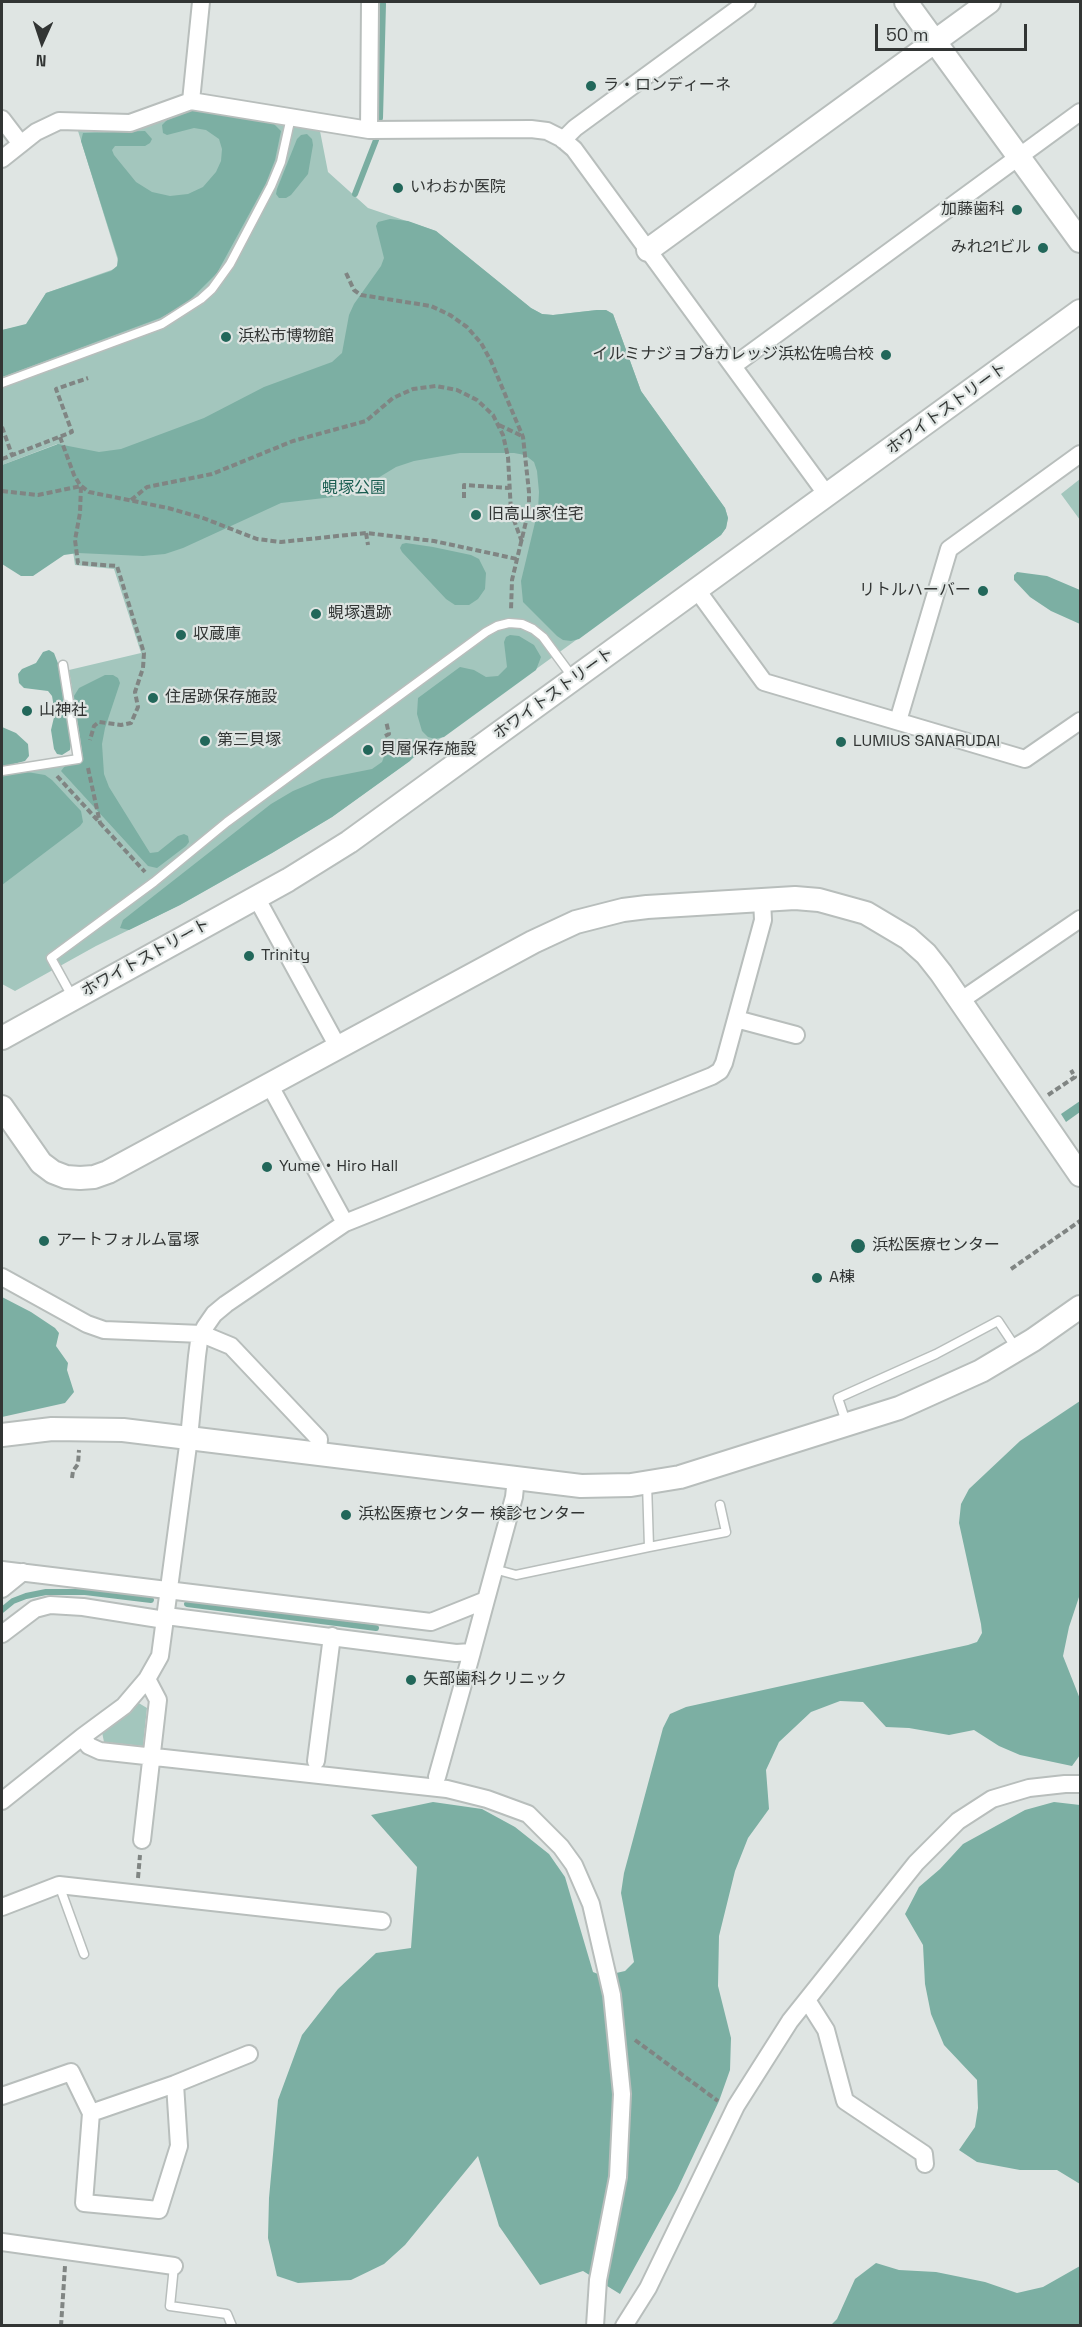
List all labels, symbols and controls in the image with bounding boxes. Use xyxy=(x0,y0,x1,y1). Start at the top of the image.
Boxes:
north arrow xyxy=(12,12,72,72)
scale bar xyxy=(878,12,1030,50)
text: 50 m xyxy=(886,23,928,46)
text: N xyxy=(35,50,47,71)
place label: ラ・ロンディーネ xyxy=(603,76,731,96)
marker: ラ・ロンディーネ xyxy=(584,79,598,93)
place label: いわおか医院 xyxy=(410,178,506,198)
marker: いわおか医院 xyxy=(391,181,405,195)
place label: 加藤歯科 xyxy=(941,200,1005,220)
marker: 加藤歯科 xyxy=(1010,203,1024,217)
place label: みれ21ビル xyxy=(951,238,1031,258)
marker: みれ21ビル xyxy=(1036,241,1050,255)
place label: 浜松市博物館 xyxy=(238,327,334,347)
marker: 浜松市博物館 xyxy=(219,330,233,344)
place label: イルミナジョブ&カレッジ浜松佐鳴台校 xyxy=(592,345,874,365)
marker: イルミナジョブ&カレッジ浜松佐鳴台校 xyxy=(879,348,893,362)
street label: ホワイトストリート xyxy=(883,359,1011,459)
park label: 蜆塚公園 xyxy=(322,479,386,499)
place label: 旧高山家住宅 xyxy=(488,505,584,525)
marker: 旧高山家住宅 xyxy=(469,508,483,522)
place label: リトルハーバー xyxy=(859,581,971,601)
marker: リトルハーバー xyxy=(976,584,990,598)
place label: 蜆塚遺跡 xyxy=(328,604,392,624)
marker: 蜆塚遺跡 xyxy=(309,607,323,621)
place label: 収蔵庫 xyxy=(193,625,241,645)
marker: 収蔵庫 xyxy=(174,628,188,642)
street label: ホワイトストリート xyxy=(490,644,618,744)
place label: 住居跡保存施設 xyxy=(165,688,277,708)
marker: 住居跡保存施設 xyxy=(146,691,160,705)
place label: 山神社 xyxy=(39,701,87,721)
marker: 山神社 xyxy=(20,704,34,718)
place label: 第三貝塚 xyxy=(217,731,281,751)
place label: LUMIUS SANARUDAI xyxy=(853,732,1000,752)
marker: 第三貝塚 xyxy=(198,734,212,748)
marker: LUMIUS SANARUDAI xyxy=(834,735,848,749)
place label: 貝層保存施設 xyxy=(380,740,476,760)
marker: 貝層保存施設 xyxy=(361,743,375,757)
street label: ホワイトストリート xyxy=(78,915,214,1001)
place label: Trinity xyxy=(261,946,310,966)
marker: Trinity xyxy=(242,949,256,963)
place label: Yume・Hiro Hall xyxy=(279,1157,398,1177)
marker: Yume・Hiro Hall xyxy=(260,1160,274,1174)
place label: アートフォルム富塚 xyxy=(56,1231,199,1251)
marker: アートフォルム富塚 xyxy=(37,1234,51,1248)
place label: 浜松医療センター xyxy=(872,1236,1000,1256)
marker: 浜松医療センター xyxy=(849,1237,867,1255)
place label: A棟 xyxy=(829,1268,855,1288)
marker: A棟 xyxy=(810,1271,824,1285)
place label: 浜松医療センター 検診センター xyxy=(358,1505,586,1525)
marker: 浜松医療センター 検診センター xyxy=(339,1508,353,1522)
place label: 矢部歯科クリニック xyxy=(423,1670,567,1690)
marker: 矢部歯科クリニック xyxy=(404,1673,418,1687)

